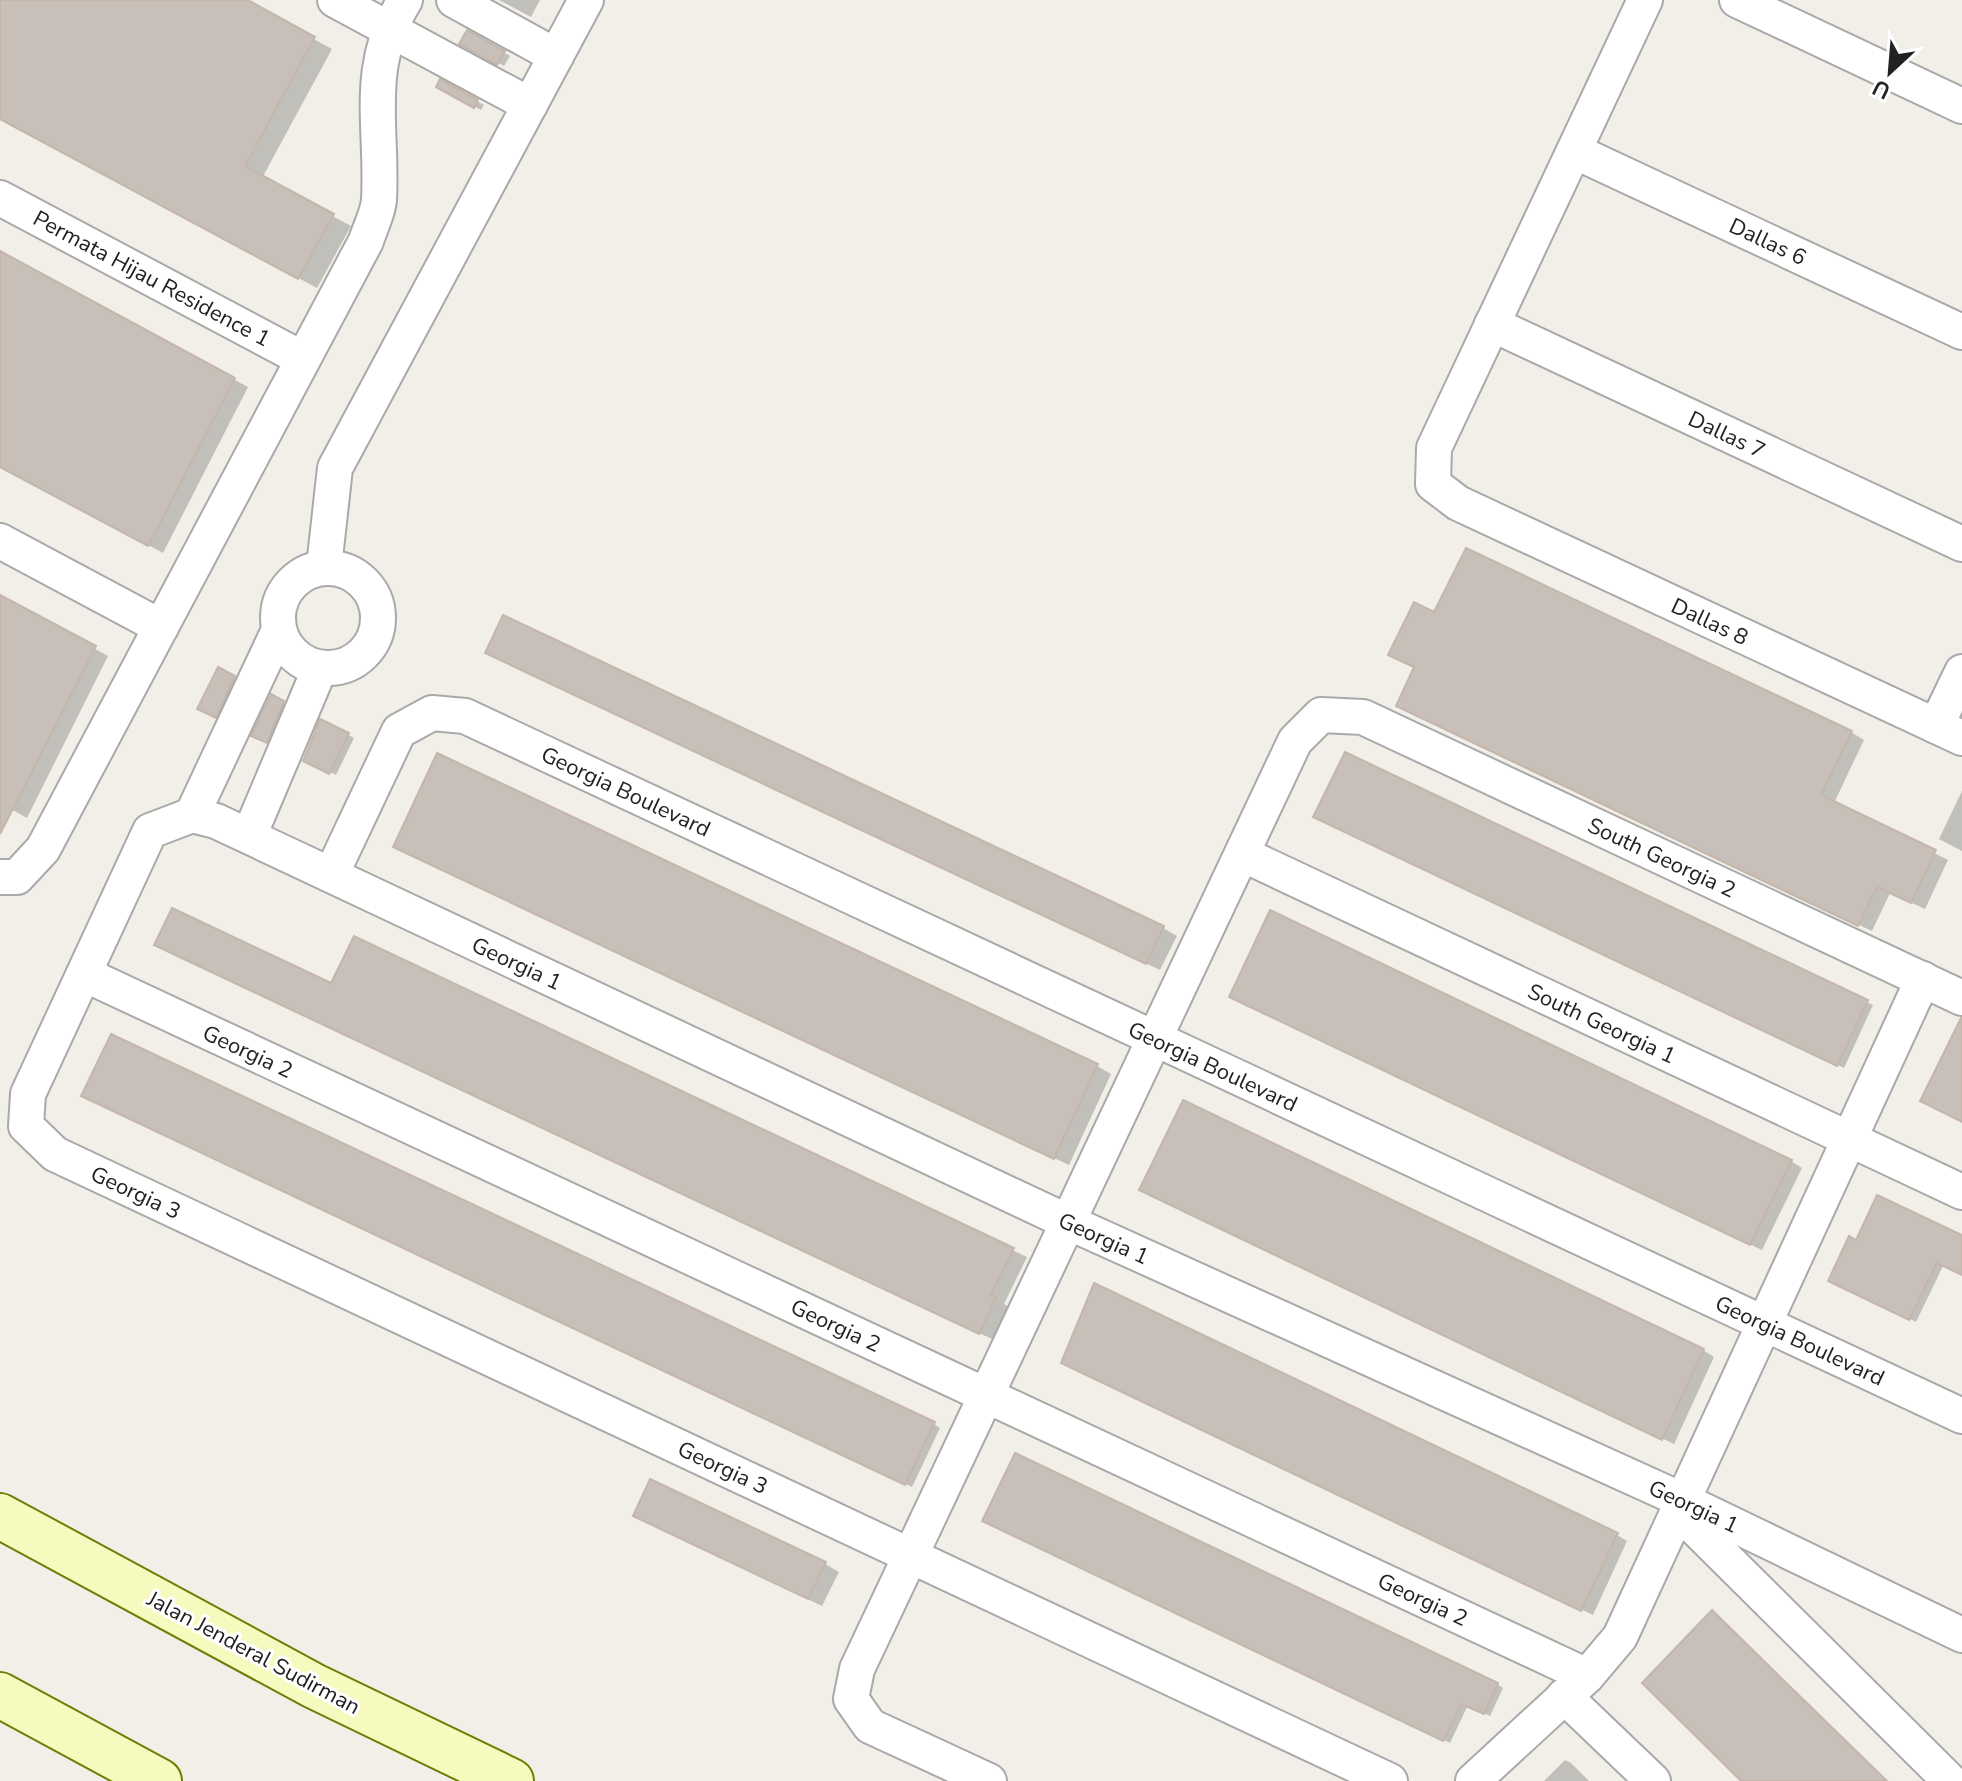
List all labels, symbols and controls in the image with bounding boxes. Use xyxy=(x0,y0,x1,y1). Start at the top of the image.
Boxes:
north arrow xyxy=(1850,32,1930,112)
text: U xyxy=(1868,72,1896,106)
street label: Permata Hijau Residence 1 xyxy=(28,204,275,354)
street label: Dallas 6 xyxy=(1724,211,1811,273)
street label: Dallas 7 xyxy=(1683,404,1770,466)
street label: Dallas 8 xyxy=(1666,591,1753,653)
street label: Georgia Boulevard xyxy=(536,739,715,844)
street label: South Georgia 2 xyxy=(1583,810,1740,905)
street label: Georgia 1 xyxy=(467,930,566,998)
street label: South Georgia 1 xyxy=(1523,976,1680,1071)
street label: Georgia Boulevard xyxy=(1123,1014,1302,1119)
street label: Georgia 2 xyxy=(198,1018,297,1086)
street label: Georgia 3 xyxy=(86,1159,185,1227)
street label: Georgia 1 xyxy=(1054,1206,1154,1272)
street label: Georgia Boulevard xyxy=(1710,1288,1889,1393)
street label: Georgia 2 xyxy=(786,1292,885,1360)
street label: Georgia 3 xyxy=(673,1434,772,1502)
street label: Georgia 1 xyxy=(1644,1473,1743,1541)
street label: Georgia 2 xyxy=(1373,1566,1472,1634)
street label: Jalan Jenderal Sudirman xyxy=(141,1583,365,1722)

